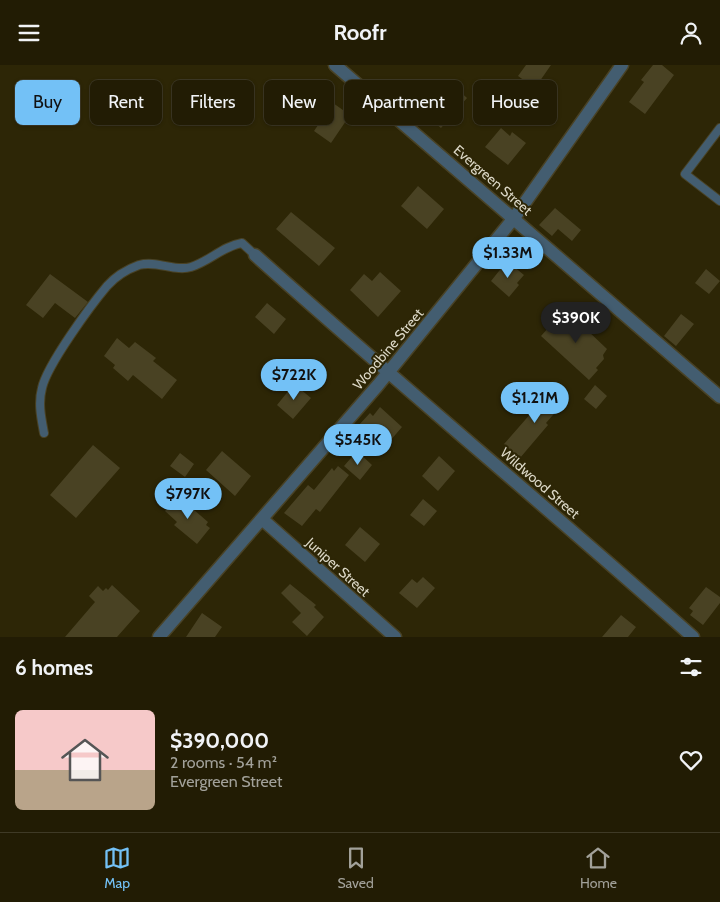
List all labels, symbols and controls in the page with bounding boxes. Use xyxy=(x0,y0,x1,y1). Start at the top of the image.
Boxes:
icon: menu xyxy=(15,19,43,47)
text: Roofr xyxy=(333,19,387,46)
icon: person xyxy=(677,19,705,47)
chip: Buy xyxy=(15,80,80,125)
chip: Rent xyxy=(90,80,162,125)
chip: Filters xyxy=(172,80,254,125)
chip: New xyxy=(264,80,334,125)
chip: Apartment xyxy=(344,80,463,125)
chip: House xyxy=(473,80,557,125)
street label: Evergreen Street xyxy=(450,141,536,219)
pin: $1.33M xyxy=(467,237,549,279)
text: $1.33M xyxy=(483,243,533,262)
pin: $390K xyxy=(541,301,611,344)
street label: Woodbine Street xyxy=(349,304,427,393)
text: $390K xyxy=(552,308,600,327)
pin: $722K xyxy=(259,359,329,401)
text: $722K xyxy=(272,365,316,384)
pin: $1.21M xyxy=(494,381,576,424)
text: $1.21M xyxy=(512,388,558,407)
pin: $545K xyxy=(323,423,393,466)
text: $545K xyxy=(335,430,381,449)
street label: Wildwood Street xyxy=(497,444,584,523)
pin: $797K xyxy=(153,477,223,520)
text: $797K xyxy=(166,484,210,503)
street label: Juniper Street xyxy=(301,533,374,601)
icon: filters xyxy=(677,653,705,681)
text: 6 homes xyxy=(15,655,93,680)
text: $390,000 xyxy=(170,728,269,753)
icon: home xyxy=(55,730,115,790)
icon: heart xyxy=(677,746,705,774)
text: 2 rooms · 54 m² xyxy=(170,753,277,772)
text: Evergreen Street xyxy=(170,772,282,791)
tab: Map xyxy=(103,844,131,892)
tab: Saved xyxy=(337,844,374,892)
tab: Home xyxy=(580,844,617,892)

